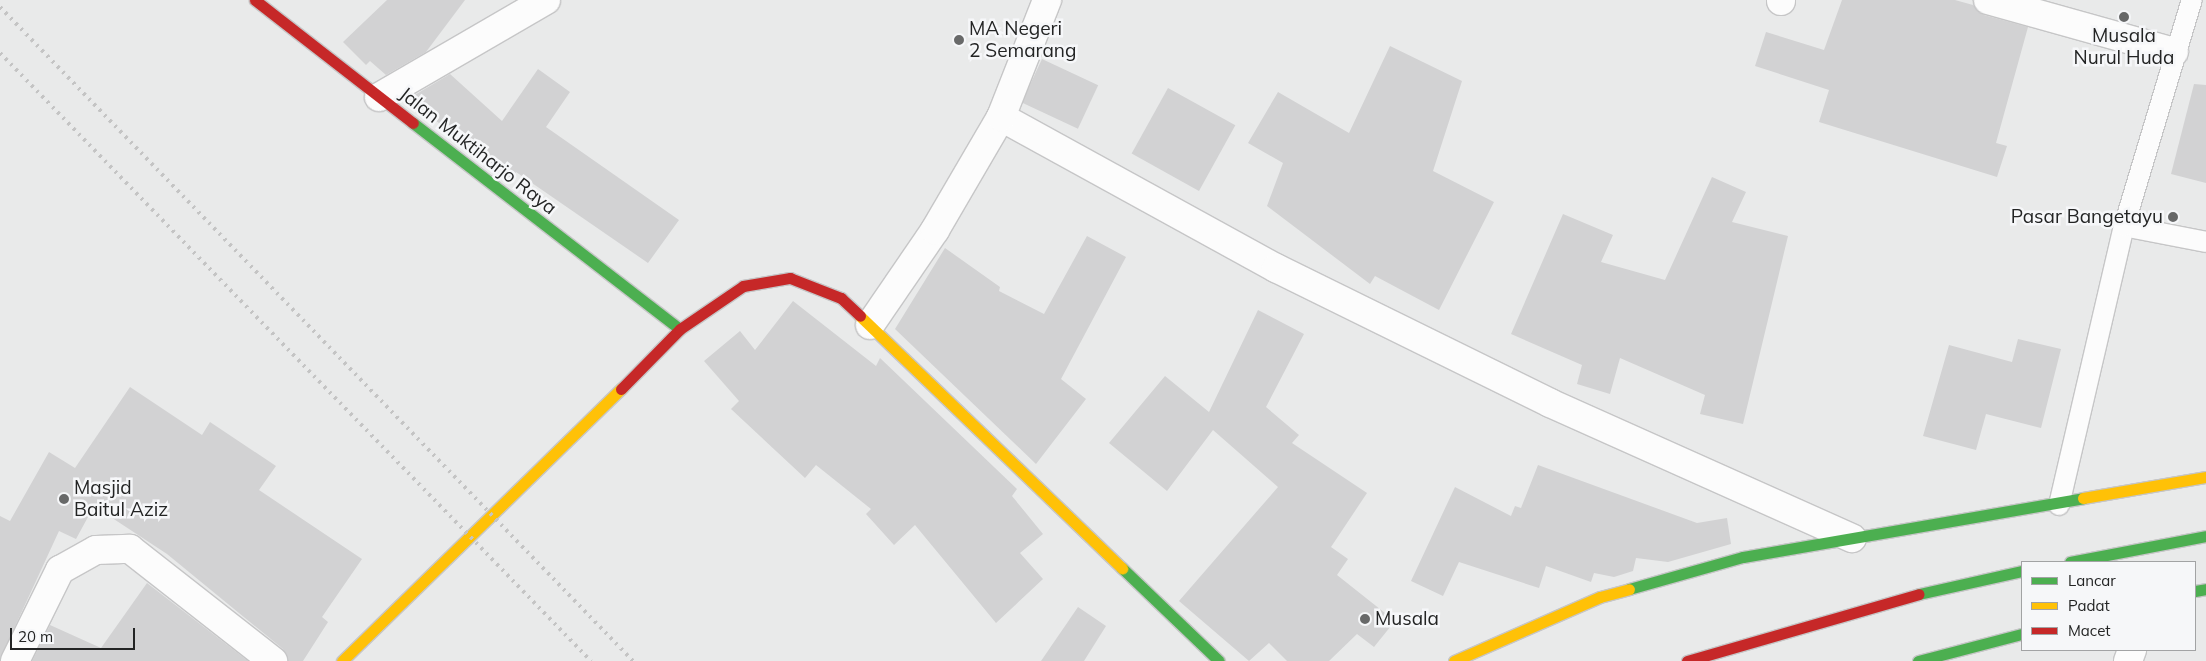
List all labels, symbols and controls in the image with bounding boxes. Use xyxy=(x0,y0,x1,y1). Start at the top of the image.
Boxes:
marker: Musala Nurul Huda xyxy=(2118,11,2130,23)
place label: MA Negeri 2 Semarang xyxy=(969,18,1076,62)
place label: Musala Nurul Huda xyxy=(2074,25,2174,69)
marker: MA Negeri 2 Semarang xyxy=(953,34,965,46)
street label: Jalan Muktiharjo Raya xyxy=(395,83,561,219)
place label: Pasar Bangetayu xyxy=(2011,206,2163,228)
marker: Pasar Bangetayu xyxy=(2167,211,2179,223)
place label: Masjid Baitul Aziz xyxy=(74,477,168,521)
marker: Masjid Baitul Aziz xyxy=(58,493,70,505)
legend xyxy=(2021,561,2196,651)
text: Lancar xyxy=(2068,571,2116,590)
text: Padat xyxy=(2068,596,2110,615)
place label: Musala xyxy=(1375,608,1439,630)
marker: Musala xyxy=(1359,613,1371,625)
scale bar xyxy=(12,618,138,650)
text: Macet xyxy=(2068,621,2111,640)
text: 20 m xyxy=(18,627,53,646)

